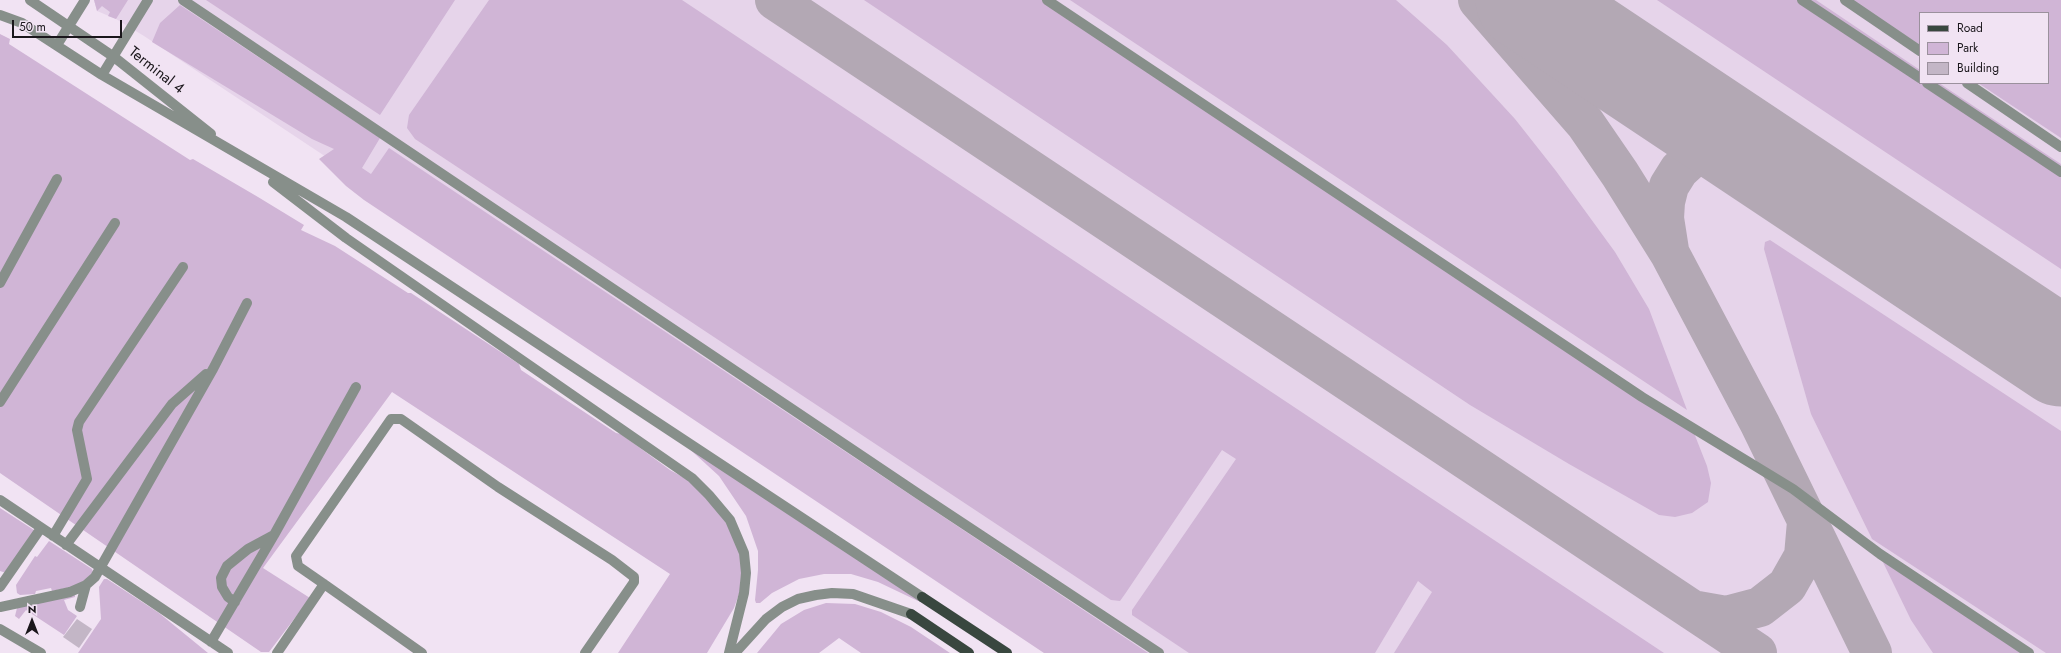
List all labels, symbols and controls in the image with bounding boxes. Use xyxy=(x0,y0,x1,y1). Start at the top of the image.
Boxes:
scale bar xyxy=(14,12,124,38)
legend xyxy=(1919,12,2049,84)
text: 50 m xyxy=(19,18,46,36)
text: Road xyxy=(1957,19,1983,37)
text: Park xyxy=(1957,39,1978,57)
street label: Terminal 4 xyxy=(125,44,187,98)
text: Building xyxy=(1957,59,1999,77)
north arrow xyxy=(12,601,52,641)
text: N xyxy=(28,601,36,617)

